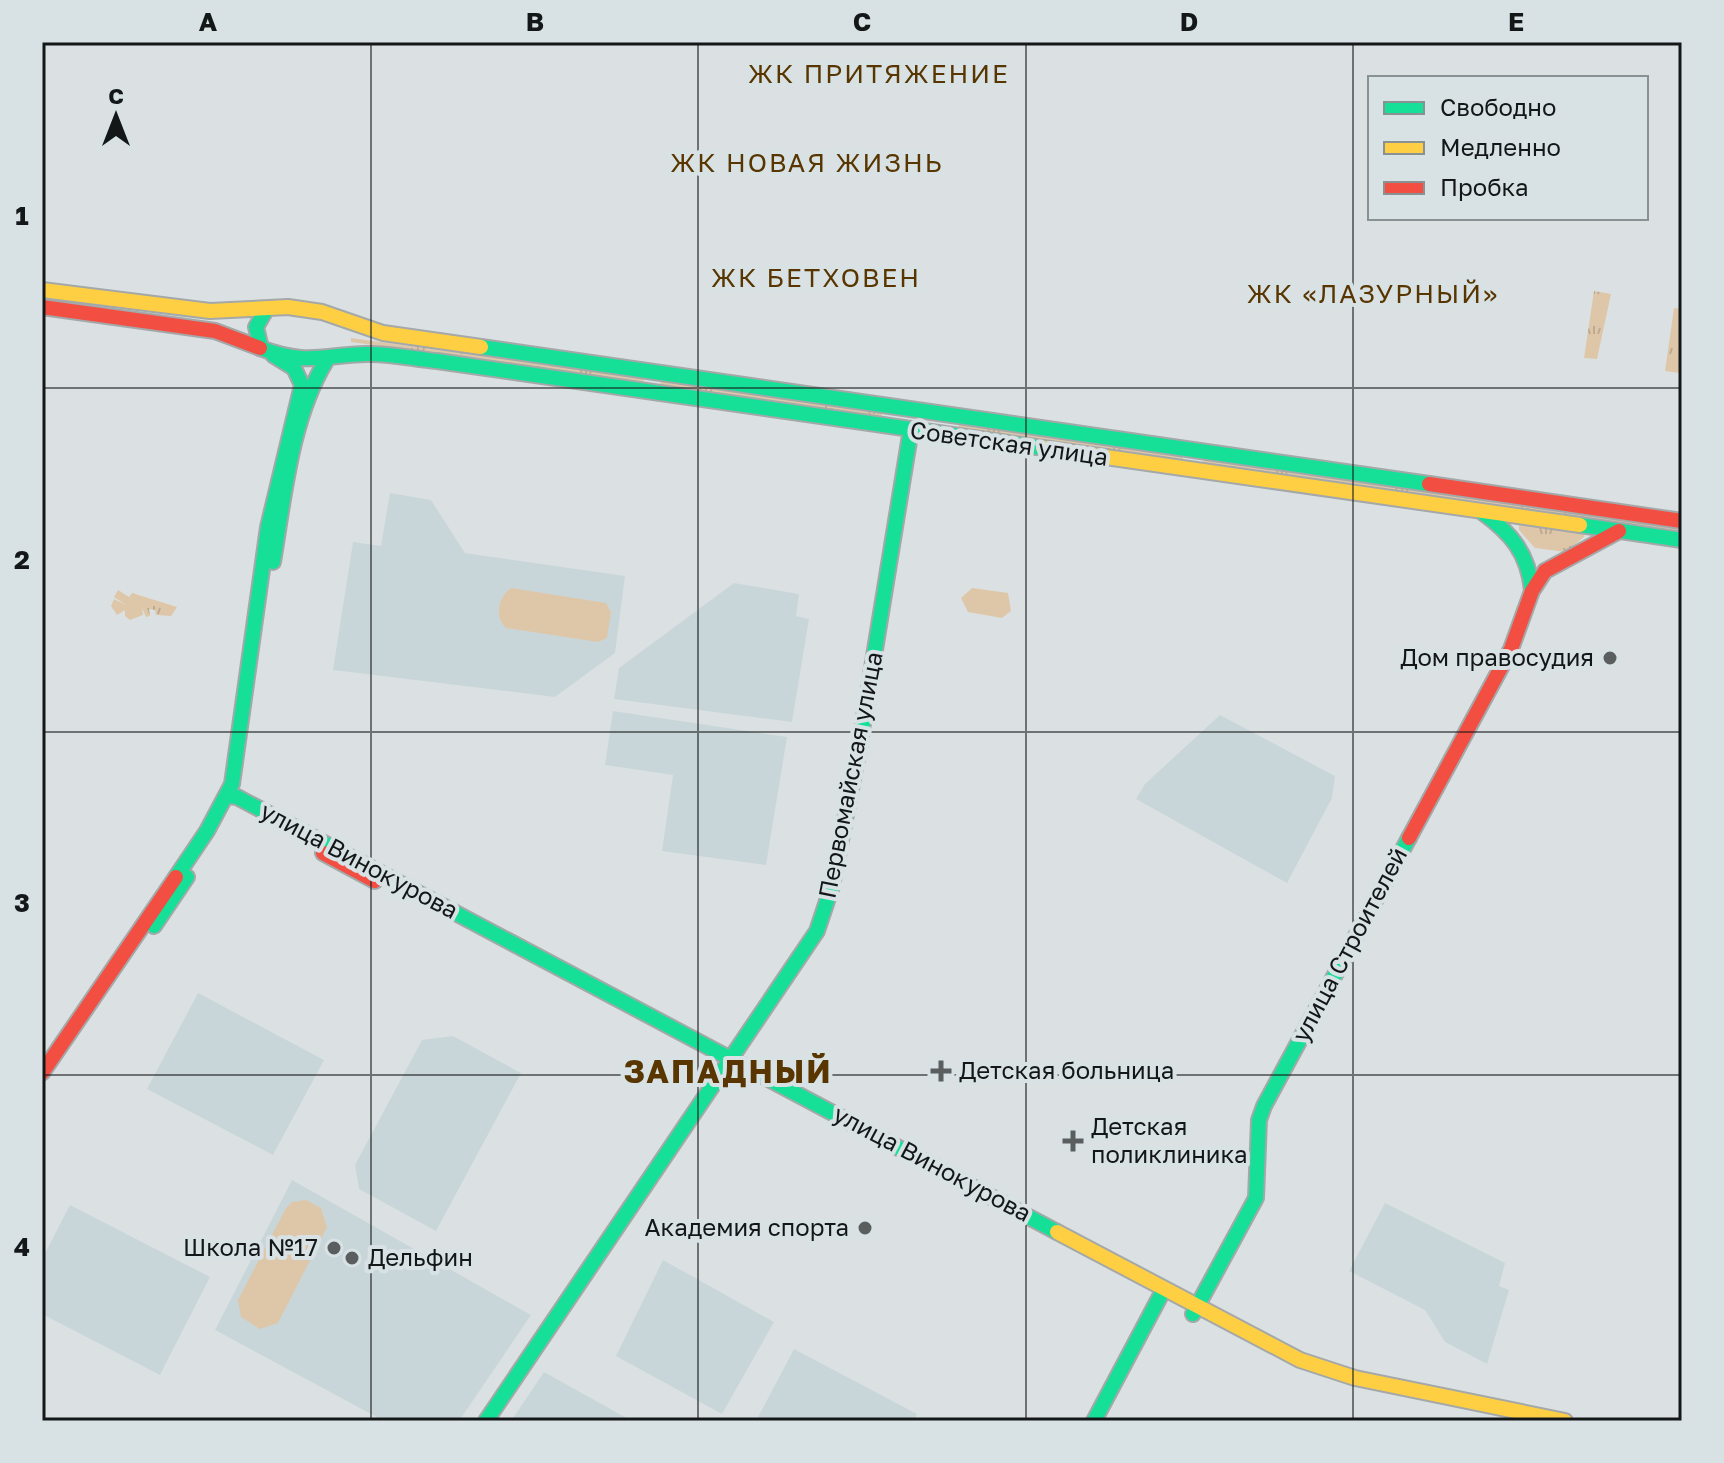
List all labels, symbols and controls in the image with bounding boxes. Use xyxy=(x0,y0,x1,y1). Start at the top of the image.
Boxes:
text: A xyxy=(199,6,218,37)
text: B xyxy=(526,6,544,37)
text: C xyxy=(853,6,871,37)
text: D xyxy=(1180,6,1198,37)
text: E xyxy=(1508,6,1524,37)
district label: ЖК ПРИТЯЖЕНИЕ xyxy=(748,58,1010,89)
north arrow xyxy=(76,76,156,156)
legend xyxy=(1368,76,1648,220)
text: С xyxy=(108,82,124,109)
text: Свободно xyxy=(1440,92,1556,121)
text: Медленно xyxy=(1440,132,1561,161)
district label: ЖК НОВАЯ ЖИЗНЬ xyxy=(670,147,944,178)
text: Пробка xyxy=(1440,172,1529,201)
text: 1 xyxy=(15,200,29,231)
district label: ЖК БЕТХОВЕН xyxy=(711,262,921,293)
district label: ЖК «ЛАЗУРНЫЙ» xyxy=(1247,278,1499,309)
street label: Советская улица xyxy=(908,414,1110,471)
text: 2 xyxy=(14,544,30,575)
place label: Дом правосудия xyxy=(1400,642,1594,671)
street label: Первомайская улица xyxy=(811,649,888,900)
marker: Дом правосудия xyxy=(1601,649,1619,667)
street label: улица Винокурова xyxy=(256,795,464,924)
street label: улица Строителей xyxy=(1285,842,1412,1046)
text: 3 xyxy=(14,887,30,918)
district label: ЗАПАДНЫЙ xyxy=(623,1052,833,1090)
place label: Детская больница xyxy=(959,1055,1174,1084)
marker: Детская больница xyxy=(930,1060,952,1082)
street label: улица Винокурова xyxy=(829,1098,1037,1227)
place label: Детская поликлиника xyxy=(1091,1111,1248,1168)
marker: Детская поликлиника xyxy=(1062,1130,1084,1152)
place label: Академия спорта xyxy=(645,1212,849,1241)
marker: Академия спорта xyxy=(856,1219,874,1237)
text: 4 xyxy=(14,1231,30,1262)
place label: Школа №17 xyxy=(183,1232,318,1261)
marker: Школа №17 xyxy=(325,1239,343,1257)
place label: Дельфин xyxy=(368,1242,473,1271)
marker: Дельфин xyxy=(343,1249,361,1267)

